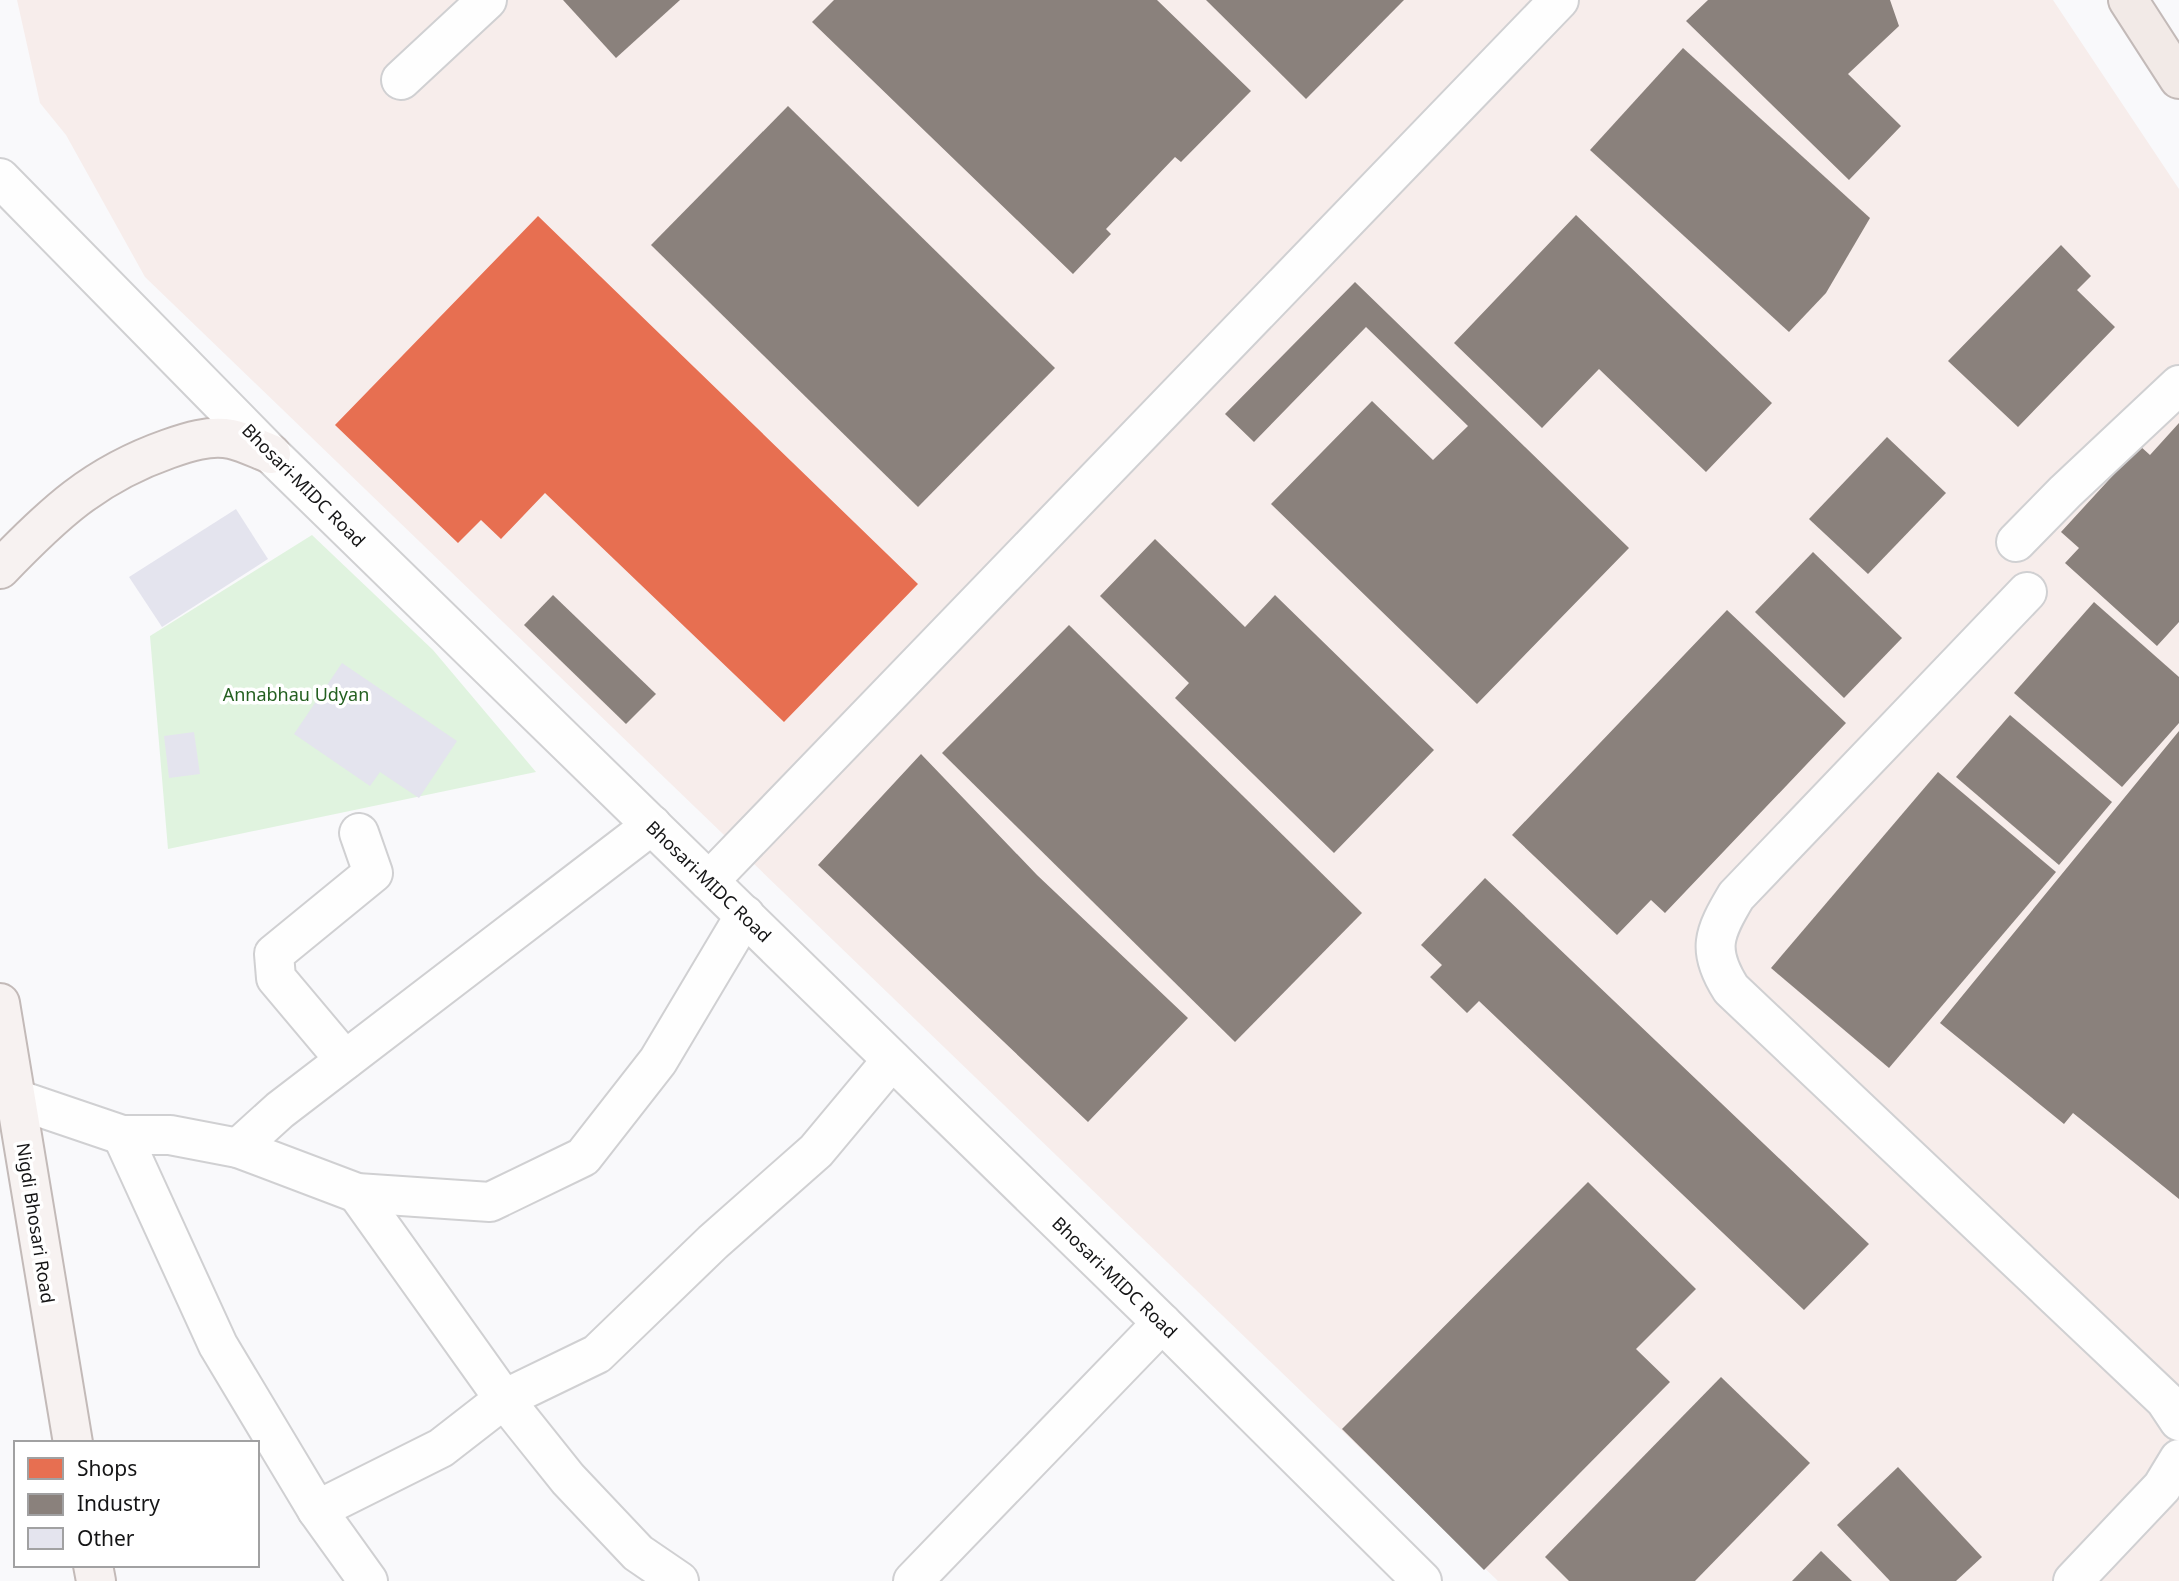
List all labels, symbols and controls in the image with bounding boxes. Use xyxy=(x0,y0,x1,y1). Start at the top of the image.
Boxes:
street label: Bhosari-MIDC Road xyxy=(237,418,371,552)
park label: Annabhau Udyan xyxy=(223,682,369,706)
street label: Bhosari-MIDC Road xyxy=(641,815,777,947)
street label: Nigdi Bhosari Road xyxy=(11,1141,61,1305)
street label: Bhosari-MIDC Road xyxy=(1047,1211,1183,1343)
legend xyxy=(14,1441,259,1567)
text: Shops xyxy=(77,1454,137,1482)
text: Industry xyxy=(77,1489,160,1517)
text: Other xyxy=(77,1524,135,1552)

